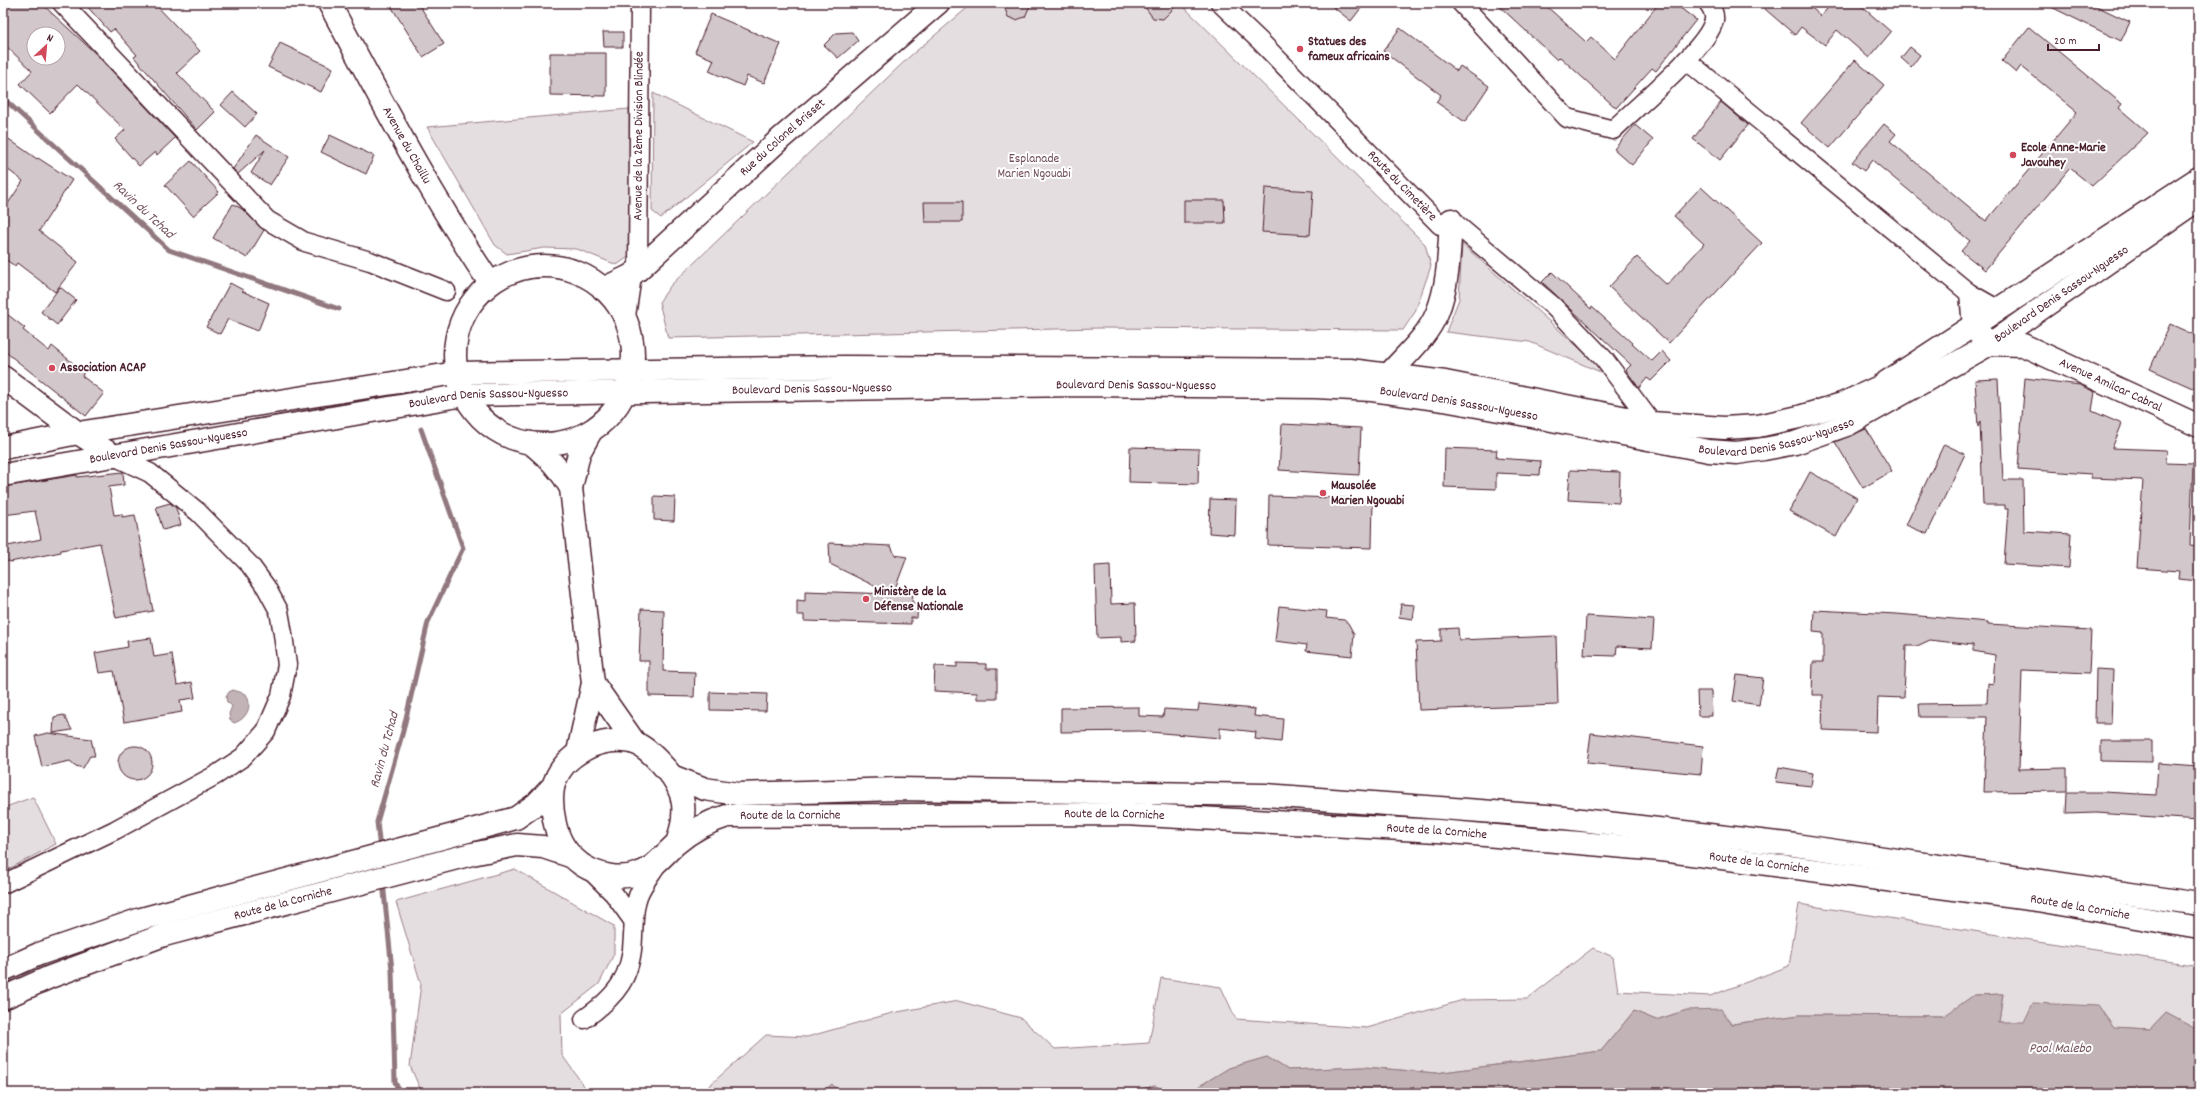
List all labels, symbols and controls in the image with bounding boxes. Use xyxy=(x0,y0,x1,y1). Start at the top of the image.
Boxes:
north arrow xyxy=(26,26,66,66)
scale bar xyxy=(2048,26,2099,52)
text: N xyxy=(44,30,56,47)
place label: Statues des fameux africains xyxy=(1307,33,1390,67)
text: 20 m xyxy=(2054,33,2077,50)
marker: Statues des fameux africains xyxy=(1295,44,1305,54)
street label: Avenue de la 2ème Division Blindée xyxy=(629,51,649,221)
street label: Rue du Colonel Brisset xyxy=(736,94,830,181)
street label: Avenue du Chaillu xyxy=(377,103,436,188)
place label: Ecole Anne-Marie Javouhey xyxy=(2021,139,2106,173)
street label: Route du Cimetière xyxy=(1363,146,1441,226)
park label: Esplanade Marien Ngouabi xyxy=(997,150,1071,184)
marker: Ecole Anne-Marie Javouhey xyxy=(2008,150,2018,160)
water label: Ravin du Tchad xyxy=(108,176,180,246)
street label: Boulevard Denis Sassou-Nguesso xyxy=(1990,241,2133,348)
street label: Avenue Amilcar Cabral xyxy=(2056,353,2165,417)
place label: Association ACAP xyxy=(60,359,146,378)
marker: Association ACAP xyxy=(47,363,57,373)
street label: Boulevard Denis Sassou-Nguesso xyxy=(1056,375,1216,396)
street label: Boulevard Denis Sassou-Nguesso xyxy=(732,379,892,400)
street label: Boulevard Denis Sassou-Nguesso xyxy=(1378,382,1540,427)
street label: Boulevard Denis Sassou-Nguesso xyxy=(407,384,569,414)
street label: Boulevard Denis Sassou-Nguesso xyxy=(1697,413,1858,463)
street label: Boulevard Denis Sassou-Nguesso xyxy=(88,423,249,469)
place label: Mausolée Marien Ngouabi xyxy=(1331,477,1405,511)
marker: Mausolée Marien Ngouabi xyxy=(1318,488,1328,498)
place label: Ministère de la Défense Nationale xyxy=(874,583,963,617)
marker: Ministère de la Défense Nationale xyxy=(861,594,871,604)
water label: Ravin du Tchad xyxy=(365,707,405,790)
street label: Route de la Corniche xyxy=(1064,804,1165,826)
street label: Route de la Corniche xyxy=(740,806,841,825)
street label: Route de la Corniche xyxy=(1386,819,1488,845)
street label: Route de la Corniche xyxy=(1708,847,1811,879)
street label: Route de la Corniche xyxy=(232,882,334,926)
street label: Route de la Corniche xyxy=(2029,890,2132,925)
water label: Pool Malebo xyxy=(2029,1039,2092,1059)

